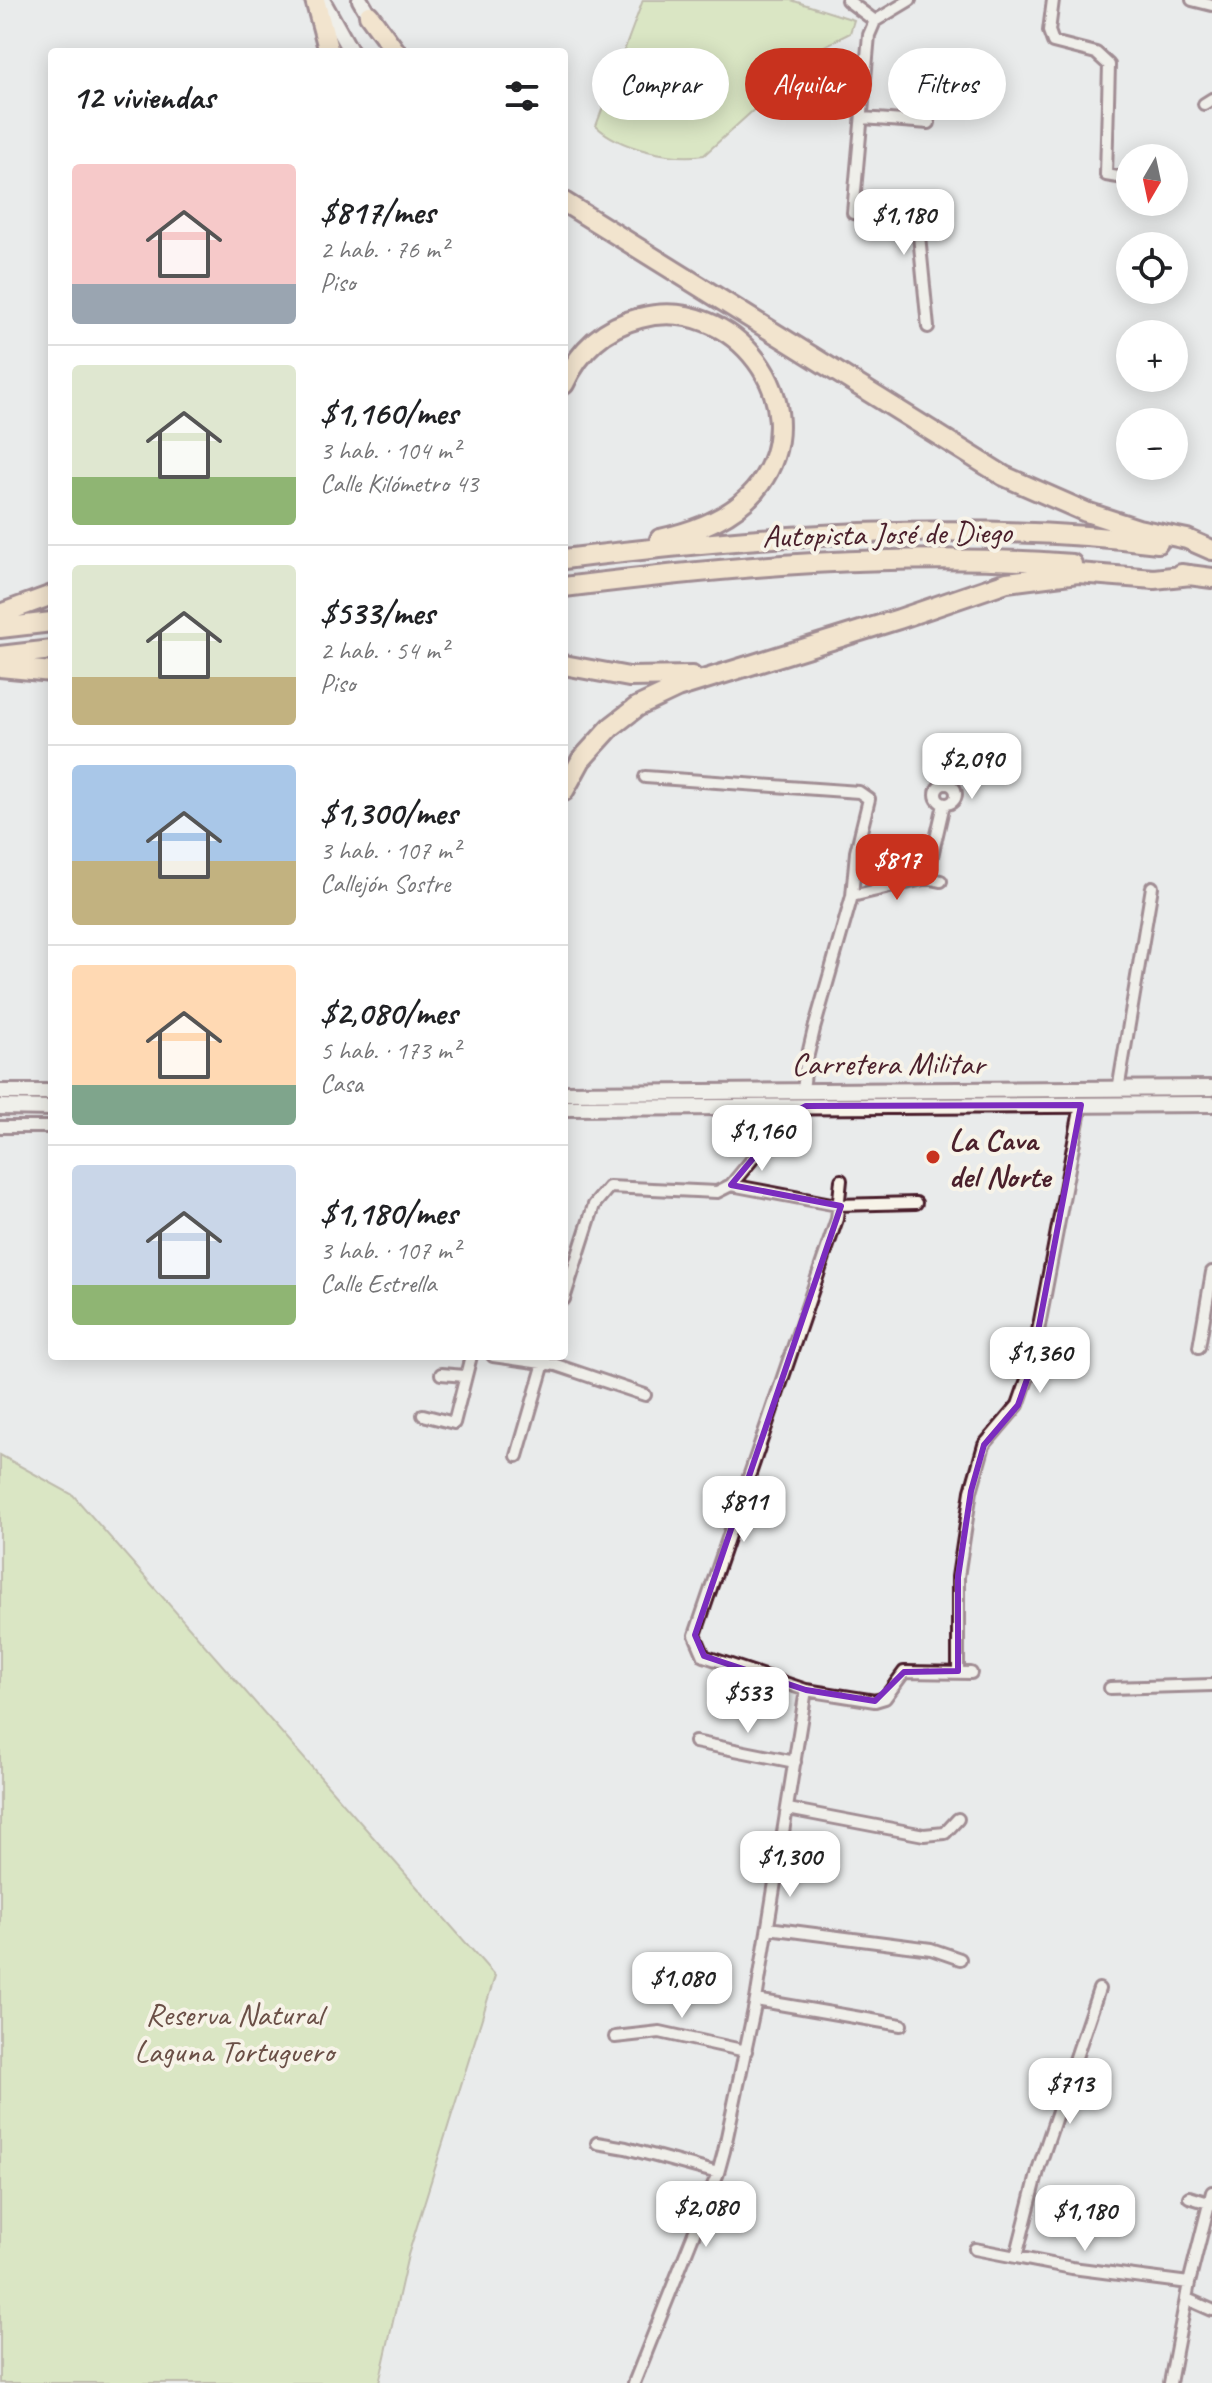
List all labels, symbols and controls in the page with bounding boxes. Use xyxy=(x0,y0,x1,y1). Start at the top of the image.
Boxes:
chip: Comprar xyxy=(592,48,729,120)
chip: Alquilar xyxy=(745,48,872,120)
chip: Filtros xyxy=(888,48,1006,120)
icon: filters xyxy=(500,74,544,118)
text: 12 viviendas xyxy=(72,75,215,118)
north arrow xyxy=(1116,144,1188,216)
map controls xyxy=(1116,144,1188,480)
pin: $1,180 xyxy=(839,189,969,257)
text: $817/mes xyxy=(320,190,435,233)
icon: home xyxy=(136,196,232,292)
text: $1,180 xyxy=(872,198,936,231)
button: locate xyxy=(1116,232,1188,304)
text: 2 hab. · 76 m² xyxy=(320,233,448,266)
text: Piso xyxy=(320,266,355,299)
button: + xyxy=(1116,320,1188,392)
text: $1,160/mes xyxy=(320,391,458,434)
icon: home xyxy=(136,397,232,493)
button: − xyxy=(1116,408,1188,480)
text: 3 hab. · 104 m² xyxy=(320,434,460,467)
text: Calle Kilómetro 43 xyxy=(320,467,478,500)
street label: Autopista José de Diego xyxy=(762,511,1014,557)
text: $533/mes xyxy=(320,591,434,634)
icon: home xyxy=(136,597,232,693)
text: 2 hab. · 54 m² xyxy=(320,634,448,667)
text: Piso xyxy=(320,667,355,700)
pin: $2,090 xyxy=(907,733,1037,801)
text: $2,090 xyxy=(940,742,1004,775)
text: $1,300/mes xyxy=(320,791,457,834)
icon: home xyxy=(136,797,232,893)
text: 3 hab. · 107 m² xyxy=(320,834,460,867)
pin: $817 xyxy=(850,834,944,902)
text: $817 xyxy=(874,843,920,876)
text: Callejón Sostre xyxy=(320,867,450,900)
text: $2,080/mes xyxy=(320,991,457,1034)
icon: home xyxy=(136,997,232,1093)
text: 5 hab. · 173 m² xyxy=(320,1034,460,1067)
street label: Carretera Militar xyxy=(791,1043,988,1084)
text: Casa xyxy=(320,1067,363,1100)
pin: $1,160 xyxy=(697,1105,827,1173)
text: $1,160 xyxy=(730,1114,794,1147)
place label: La Cava del Norte xyxy=(949,1119,1052,1197)
marker: La Cava del Norte xyxy=(924,1148,942,1166)
text: $1,180/mes xyxy=(320,1191,457,1234)
icon: home xyxy=(136,1197,232,1293)
text: 3 hab. · 107 m² xyxy=(320,1234,460,1267)
text: Calle Estrella xyxy=(320,1267,436,1300)
pin: $1,360 xyxy=(975,1327,1105,1395)
text: $1,360 xyxy=(1008,1336,1072,1369)
pin: $811 xyxy=(697,1476,791,1544)
text: $811 xyxy=(721,1485,767,1518)
pin: $533 xyxy=(701,1667,795,1735)
text: $533 xyxy=(725,1676,771,1709)
pin: $1,300 xyxy=(725,1831,855,1899)
text: $1,300 xyxy=(758,1840,822,1873)
pin: $1,080 xyxy=(617,1952,747,2020)
text: $1,080 xyxy=(650,1961,714,1994)
park label: Reserva Natural Laguna Tortuguero xyxy=(134,1994,337,2072)
pin: $713 xyxy=(1023,2058,1117,2126)
text: $713 xyxy=(1047,2067,1093,2100)
pin: $2,080 xyxy=(641,2181,771,2249)
pin: $1,180 xyxy=(1020,2185,1150,2253)
text: $2,080 xyxy=(674,2190,738,2223)
text: $1,180 xyxy=(1053,2194,1117,2227)

